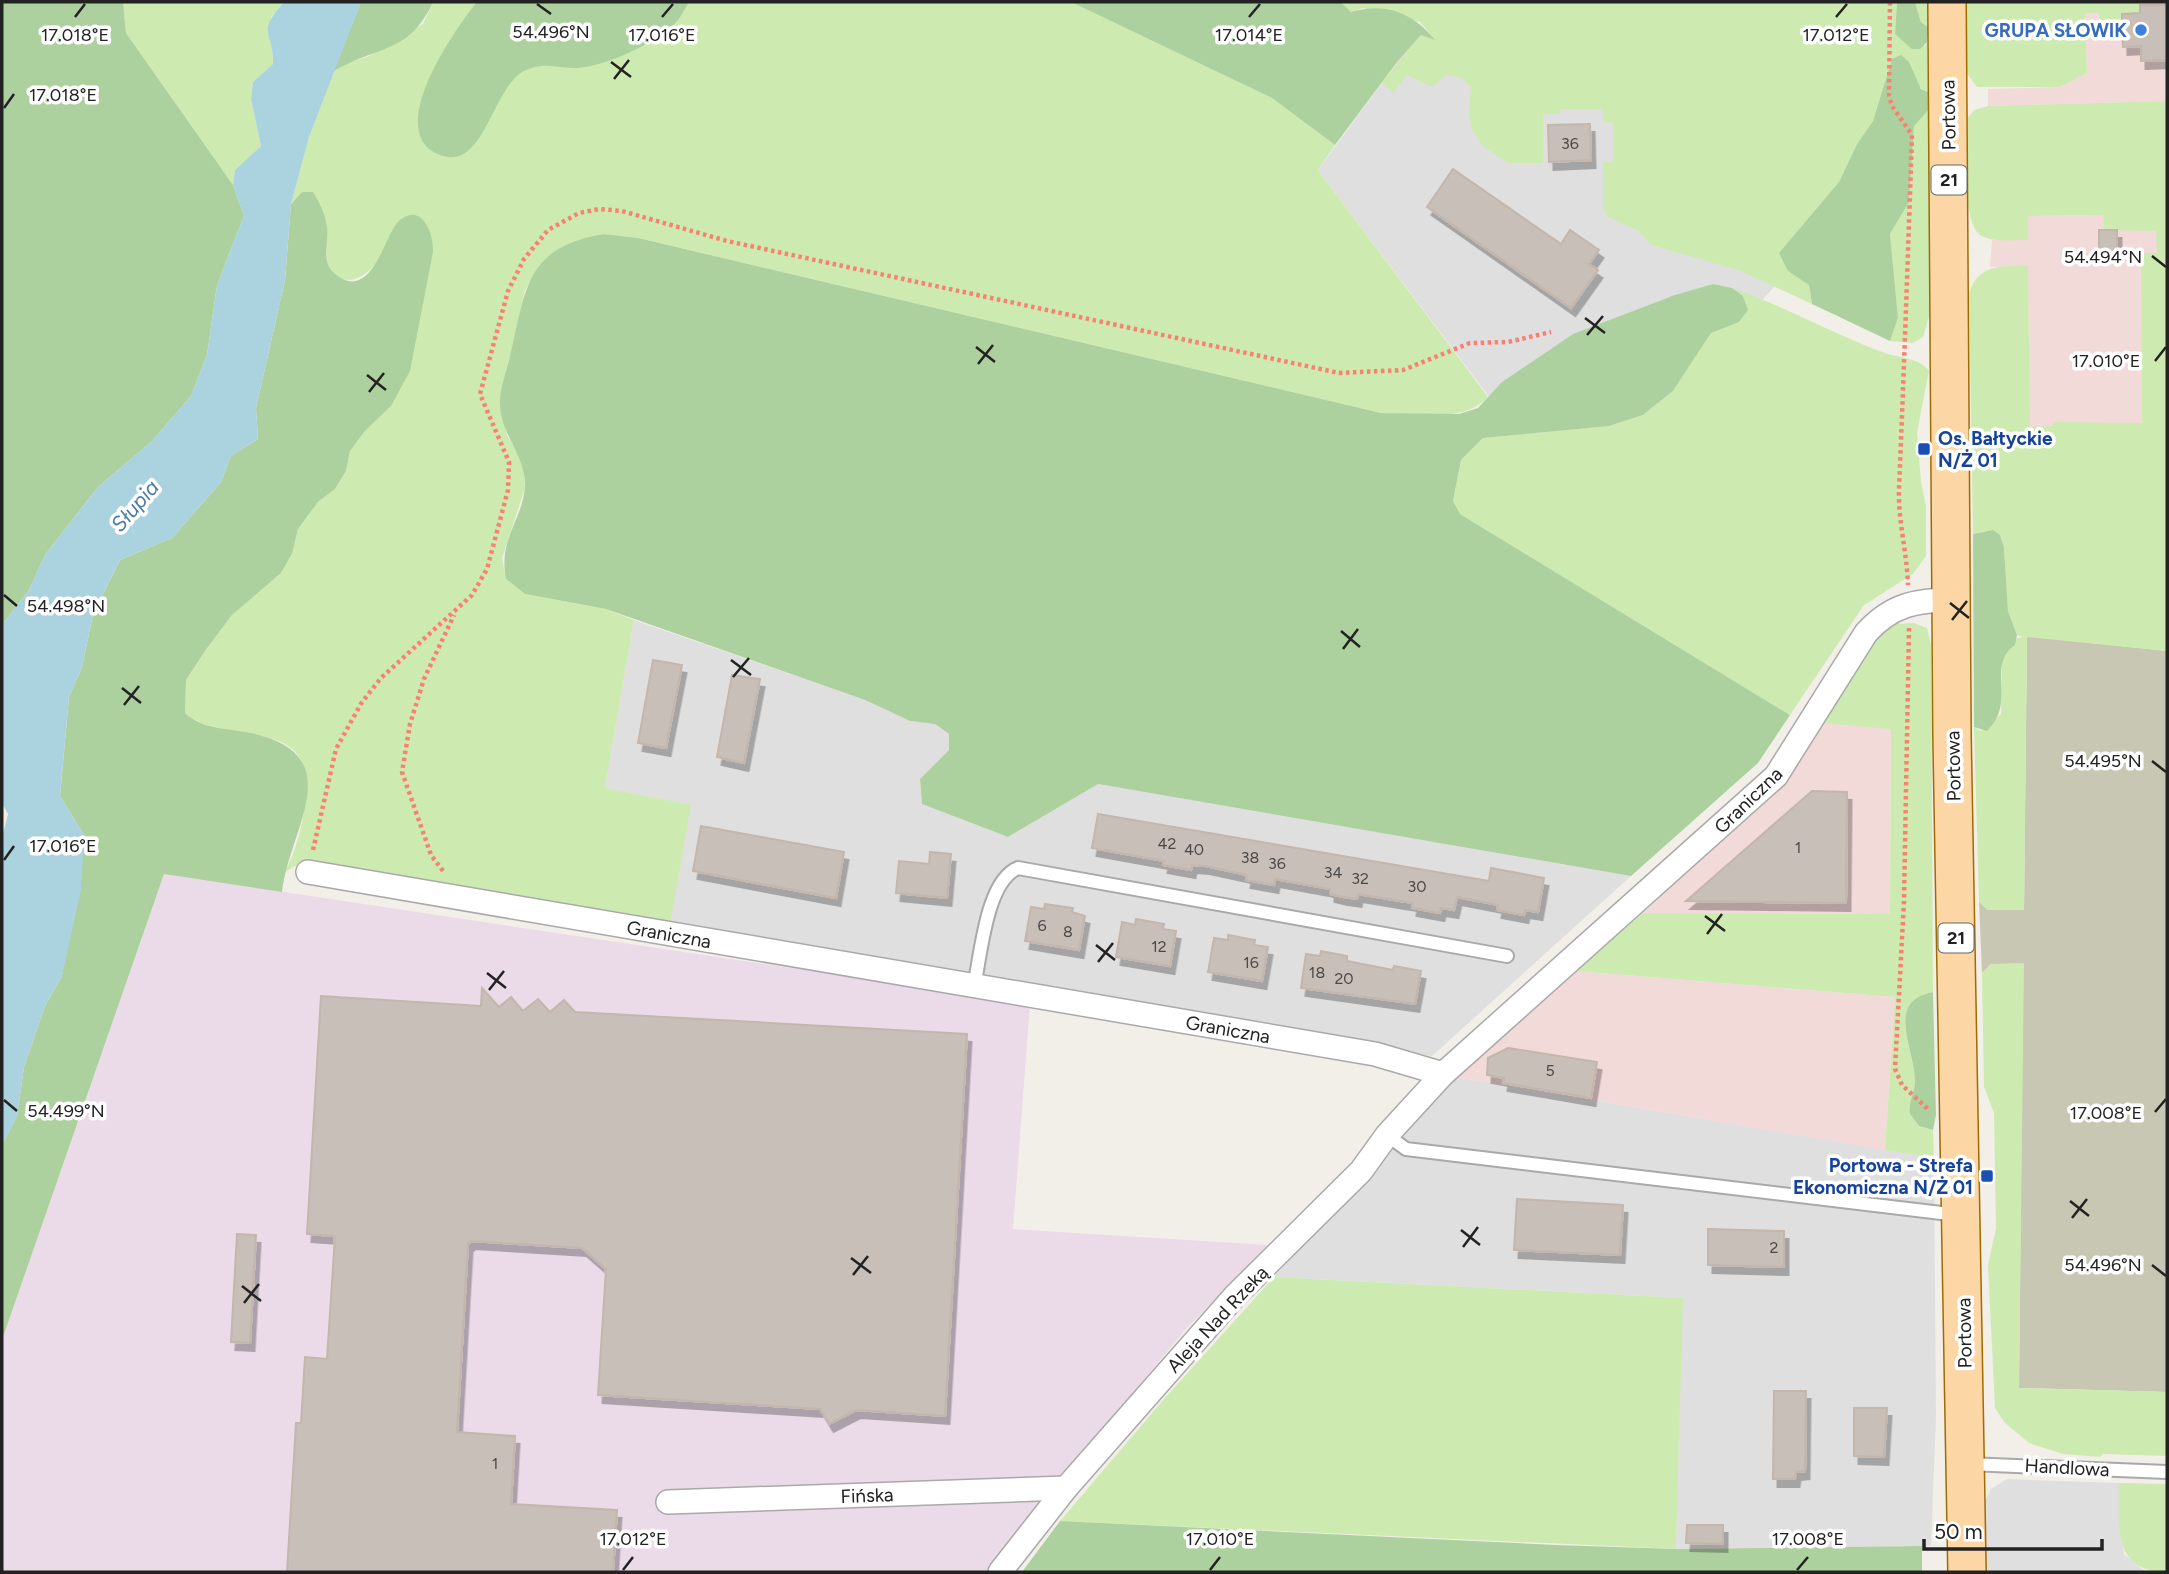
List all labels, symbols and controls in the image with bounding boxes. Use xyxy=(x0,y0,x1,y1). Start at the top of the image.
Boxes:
place label: GRUPA SŁOWIK xyxy=(1985,19,2127,42)
text: 54.496°N xyxy=(512,21,590,43)
marker: GRUPA SŁOWIK xyxy=(2133,22,2149,38)
text: 17.018°E xyxy=(41,24,109,46)
text: 17.016°E xyxy=(628,24,696,46)
text: 17.014°E xyxy=(1215,24,1283,46)
text: 17.012°E xyxy=(1802,24,1870,46)
street label: Portowa xyxy=(1936,80,1961,150)
text: 17.018°E xyxy=(29,84,97,106)
house number: 36 xyxy=(1561,134,1579,153)
road number: 21 xyxy=(1932,166,1966,195)
text: 54.494°N xyxy=(2064,246,2142,268)
text: 17.010°E xyxy=(2072,350,2140,372)
place label: Os. Bałtyckie N/Ż 01 xyxy=(1938,427,2053,472)
marker: Os. Bałtyckie N/Ż 01 xyxy=(1916,441,1932,457)
water label: Słupia xyxy=(105,475,164,537)
text: 54.498°N xyxy=(27,595,105,617)
street label: Portowa xyxy=(1941,731,1966,801)
text: 54.495°N xyxy=(2064,750,2142,772)
street label: Graniczna xyxy=(1710,762,1787,838)
house number: 42 xyxy=(1158,834,1176,853)
text: 17.016°E xyxy=(29,835,97,857)
house number: 1 xyxy=(1795,838,1801,857)
house number: 40 xyxy=(1184,840,1204,859)
house number: 38 xyxy=(1241,848,1259,867)
house number: 36 xyxy=(1268,854,1286,873)
house number: 34 xyxy=(1324,863,1342,882)
house number: 32 xyxy=(1351,869,1369,888)
house number: 30 xyxy=(1408,877,1426,896)
street label: Graniczna xyxy=(625,916,713,953)
house number: 6 xyxy=(1037,916,1047,935)
house number: 8 xyxy=(1063,922,1073,941)
road number: 21 xyxy=(1938,923,1974,953)
house number: 12 xyxy=(1151,937,1167,956)
house number: 16 xyxy=(1243,953,1259,972)
house number: 18 xyxy=(1309,963,1325,982)
house number: 20 xyxy=(1334,969,1354,988)
street label: Graniczna xyxy=(1184,1011,1272,1048)
house number: 5 xyxy=(1545,1061,1555,1080)
text: 54.499°N xyxy=(27,1100,105,1122)
text: 17.008°E xyxy=(2070,1102,2142,1124)
place label: Portowa - Strefa Ekonomiczna N/Ż 01 xyxy=(1793,1154,1973,1199)
marker: Portowa - Strefa Ekonomiczna N/Ż 01 xyxy=(1979,1168,1995,1184)
house number: 2 xyxy=(1770,1238,1778,1257)
text: 54.496°N xyxy=(2064,1254,2142,1276)
street label: Aleja Nad Rzeką xyxy=(1162,1261,1273,1377)
street label: Portowa xyxy=(1952,1298,1977,1368)
house number: 1 xyxy=(492,1454,498,1473)
street label: Handlowa xyxy=(2024,1454,2110,1481)
street label: Fińska xyxy=(840,1483,894,1508)
scale bar xyxy=(1924,1508,2102,1552)
text: 50 m xyxy=(1934,1519,1983,1544)
text: 17.012°E xyxy=(599,1528,667,1550)
text: 17.010°E xyxy=(1186,1528,1254,1550)
text: 17.008°E xyxy=(1772,1528,1844,1550)

